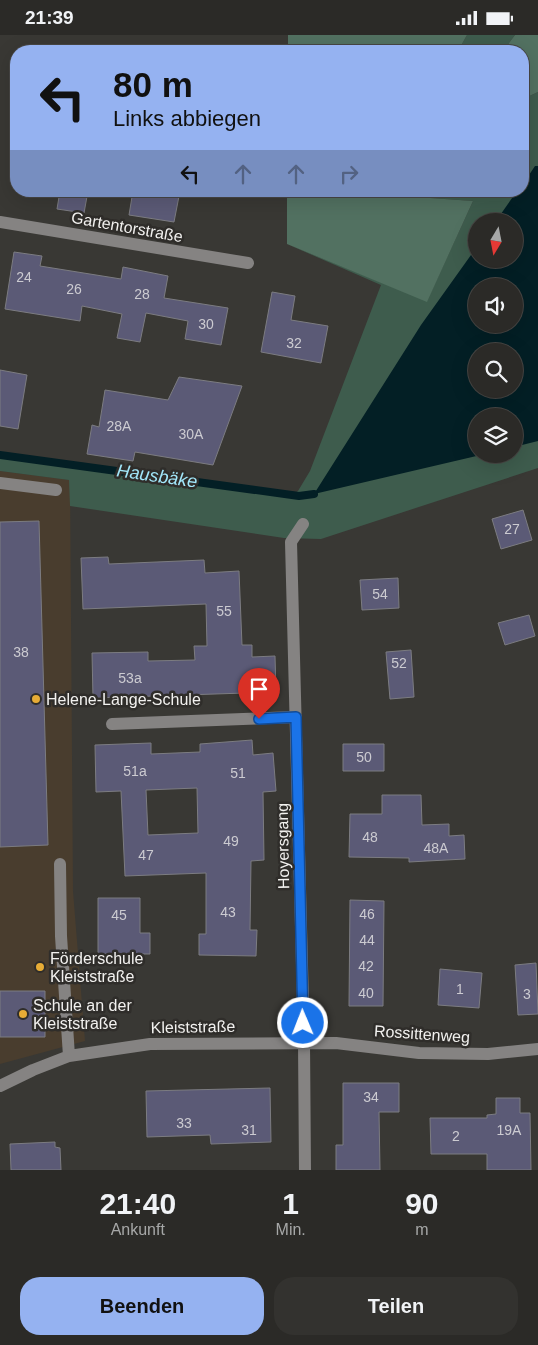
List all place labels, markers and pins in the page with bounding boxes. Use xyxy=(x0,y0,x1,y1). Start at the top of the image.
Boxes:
pin xyxy=(238,668,280,719)
place label: Helene-Lange-Schule xyxy=(46,691,201,708)
marker: Helene-Lange-Schule xyxy=(30,693,42,705)
place label: Förderschule Kleiststraße xyxy=(50,950,143,985)
marker: Förderschule Kleiststraße xyxy=(34,961,46,973)
place label: Schule an der Kleiststraße xyxy=(33,997,132,1032)
marker: Schule an der Kleiststraße xyxy=(17,1008,29,1020)

